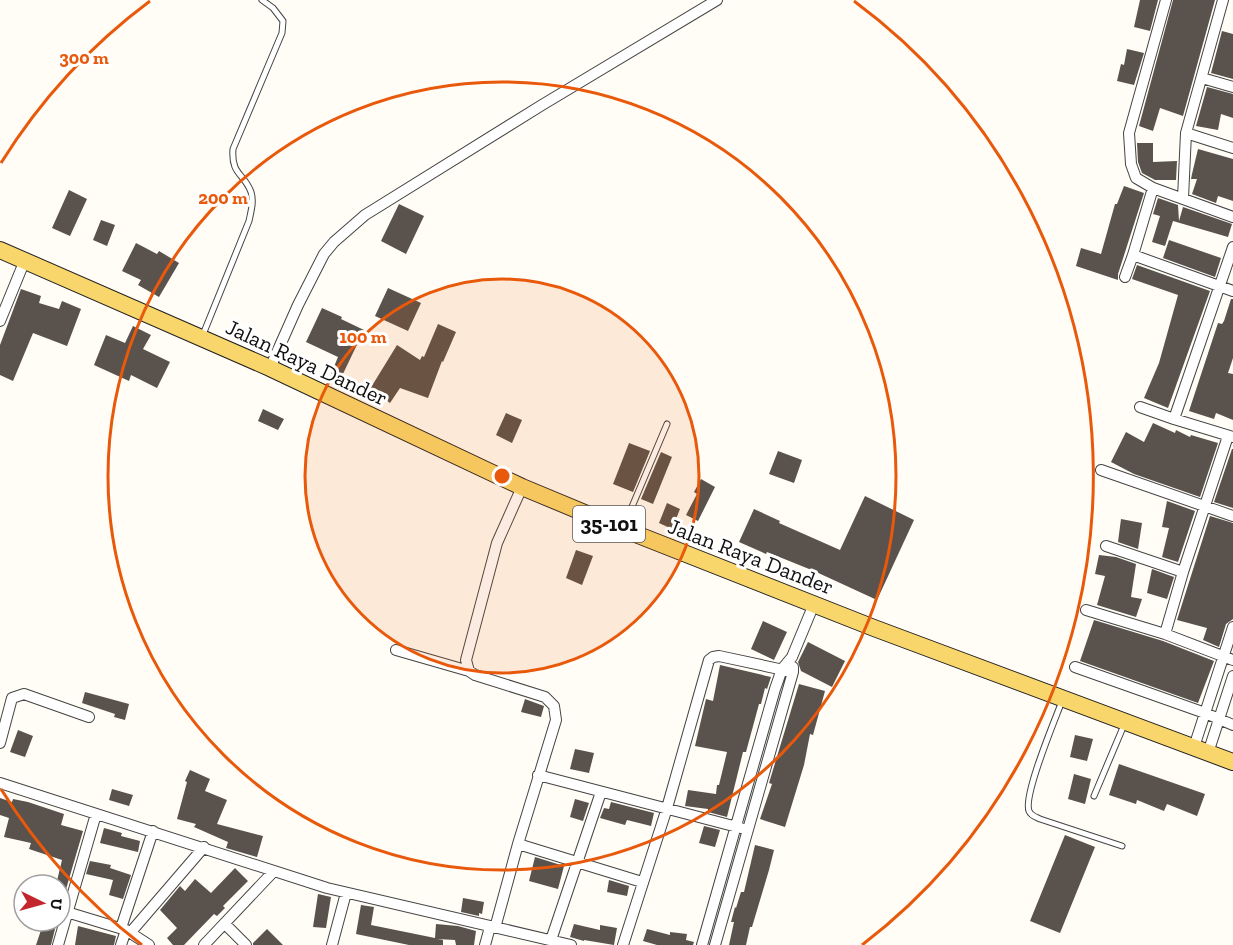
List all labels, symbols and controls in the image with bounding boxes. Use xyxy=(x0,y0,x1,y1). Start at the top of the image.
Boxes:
text: 300 m xyxy=(59,47,109,69)
text: 200 m xyxy=(198,187,248,209)
street label: Jalan Raya Dander xyxy=(222,313,392,412)
text: 100 m xyxy=(339,326,387,348)
centre of rings xyxy=(492,466,512,486)
road number: 35-101 xyxy=(573,506,645,542)
street label: Jalan Raya Dander xyxy=(664,512,837,600)
north arrow xyxy=(12,873,72,933)
text: U xyxy=(46,898,66,911)

